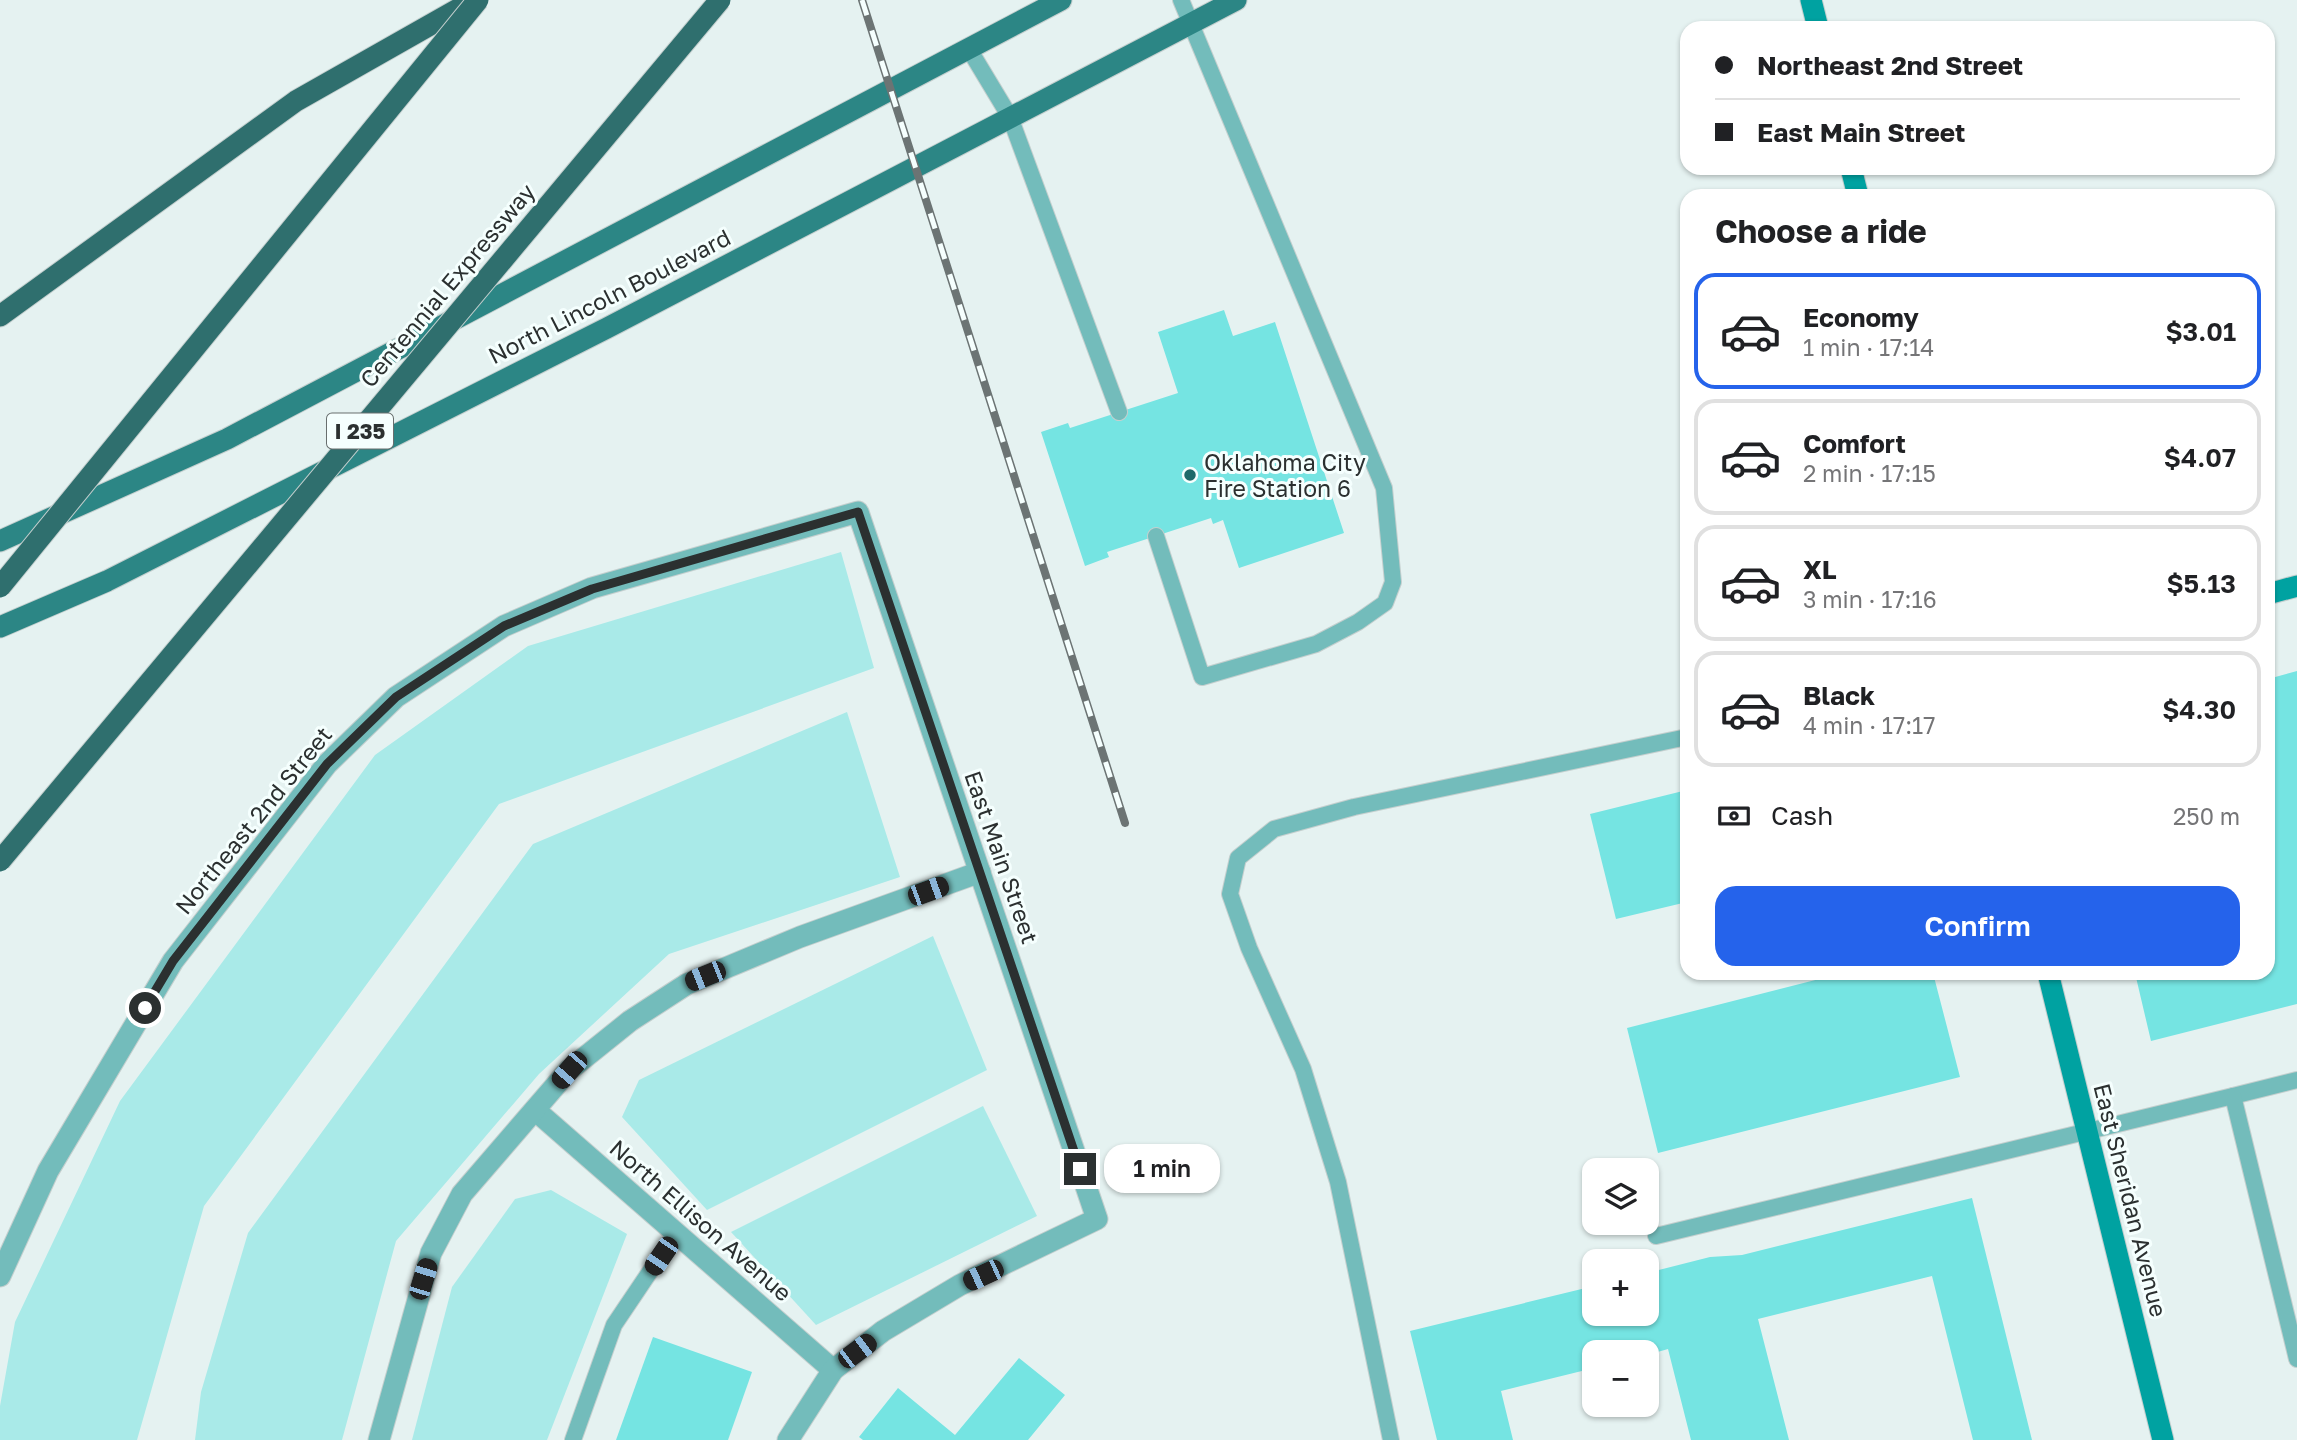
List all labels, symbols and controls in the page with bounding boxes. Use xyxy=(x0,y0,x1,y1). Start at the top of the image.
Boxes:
text: Northeast 2nd Street xyxy=(1757,50,2023,81)
text: East Main Street xyxy=(1757,117,1965,148)
street label: Centennial Expressway xyxy=(354,178,540,392)
text: Choose a ride xyxy=(1715,212,1927,250)
street label: North Lincoln Boulevard xyxy=(483,223,735,369)
icon: car xyxy=(1719,300,1782,363)
text: Economy xyxy=(1803,302,1919,333)
text: $3.01 xyxy=(2165,316,2236,347)
text: 1 min · 17:14 xyxy=(1803,333,1934,361)
road number: I 235 xyxy=(327,414,393,448)
icon: car xyxy=(1719,426,1782,489)
text: Comfort xyxy=(1803,428,1906,459)
text: $4.07 xyxy=(2164,442,2236,473)
place label: Oklahoma City Fire Station 6 xyxy=(1204,448,1366,502)
text: 2 min · 17:15 xyxy=(1803,459,1936,487)
marker: Oklahoma City Fire Station 6 xyxy=(1182,467,1198,483)
icon: car xyxy=(1719,552,1782,615)
text: XL xyxy=(1803,554,1837,585)
text: $5.13 xyxy=(2166,568,2236,599)
text: 3 min · 17:16 xyxy=(1803,585,1937,613)
icon: car xyxy=(1719,678,1782,741)
text: Black xyxy=(1803,680,1875,711)
text: $4.30 xyxy=(2162,694,2236,725)
text: 4 min · 17:17 xyxy=(1803,711,1935,739)
street label: Northeast 2nd Street xyxy=(169,721,337,919)
street label: East Main Street xyxy=(959,767,1045,947)
icon: cash xyxy=(1715,797,1753,835)
text: Cash xyxy=(1771,800,1833,831)
text: 250 m xyxy=(2173,802,2240,830)
car xyxy=(905,874,952,908)
button: Confirm xyxy=(1715,886,2240,966)
car xyxy=(682,958,729,994)
route start xyxy=(129,992,161,1024)
car xyxy=(548,1047,591,1093)
street label: East Sheridan Avenue xyxy=(2088,1080,2174,1320)
street label: North Ellison Avenue xyxy=(604,1133,798,1307)
callout: 1 min xyxy=(1104,1144,1220,1194)
route end xyxy=(1064,1153,1096,1185)
text: 1 min xyxy=(1133,1154,1191,1182)
map controls xyxy=(1582,1158,1659,1417)
button: layers xyxy=(1582,1158,1659,1235)
car xyxy=(641,1233,682,1279)
button: + xyxy=(1582,1249,1659,1326)
car xyxy=(407,1256,440,1302)
car xyxy=(960,1257,1007,1293)
car xyxy=(834,1330,881,1372)
button: − xyxy=(1582,1340,1659,1417)

